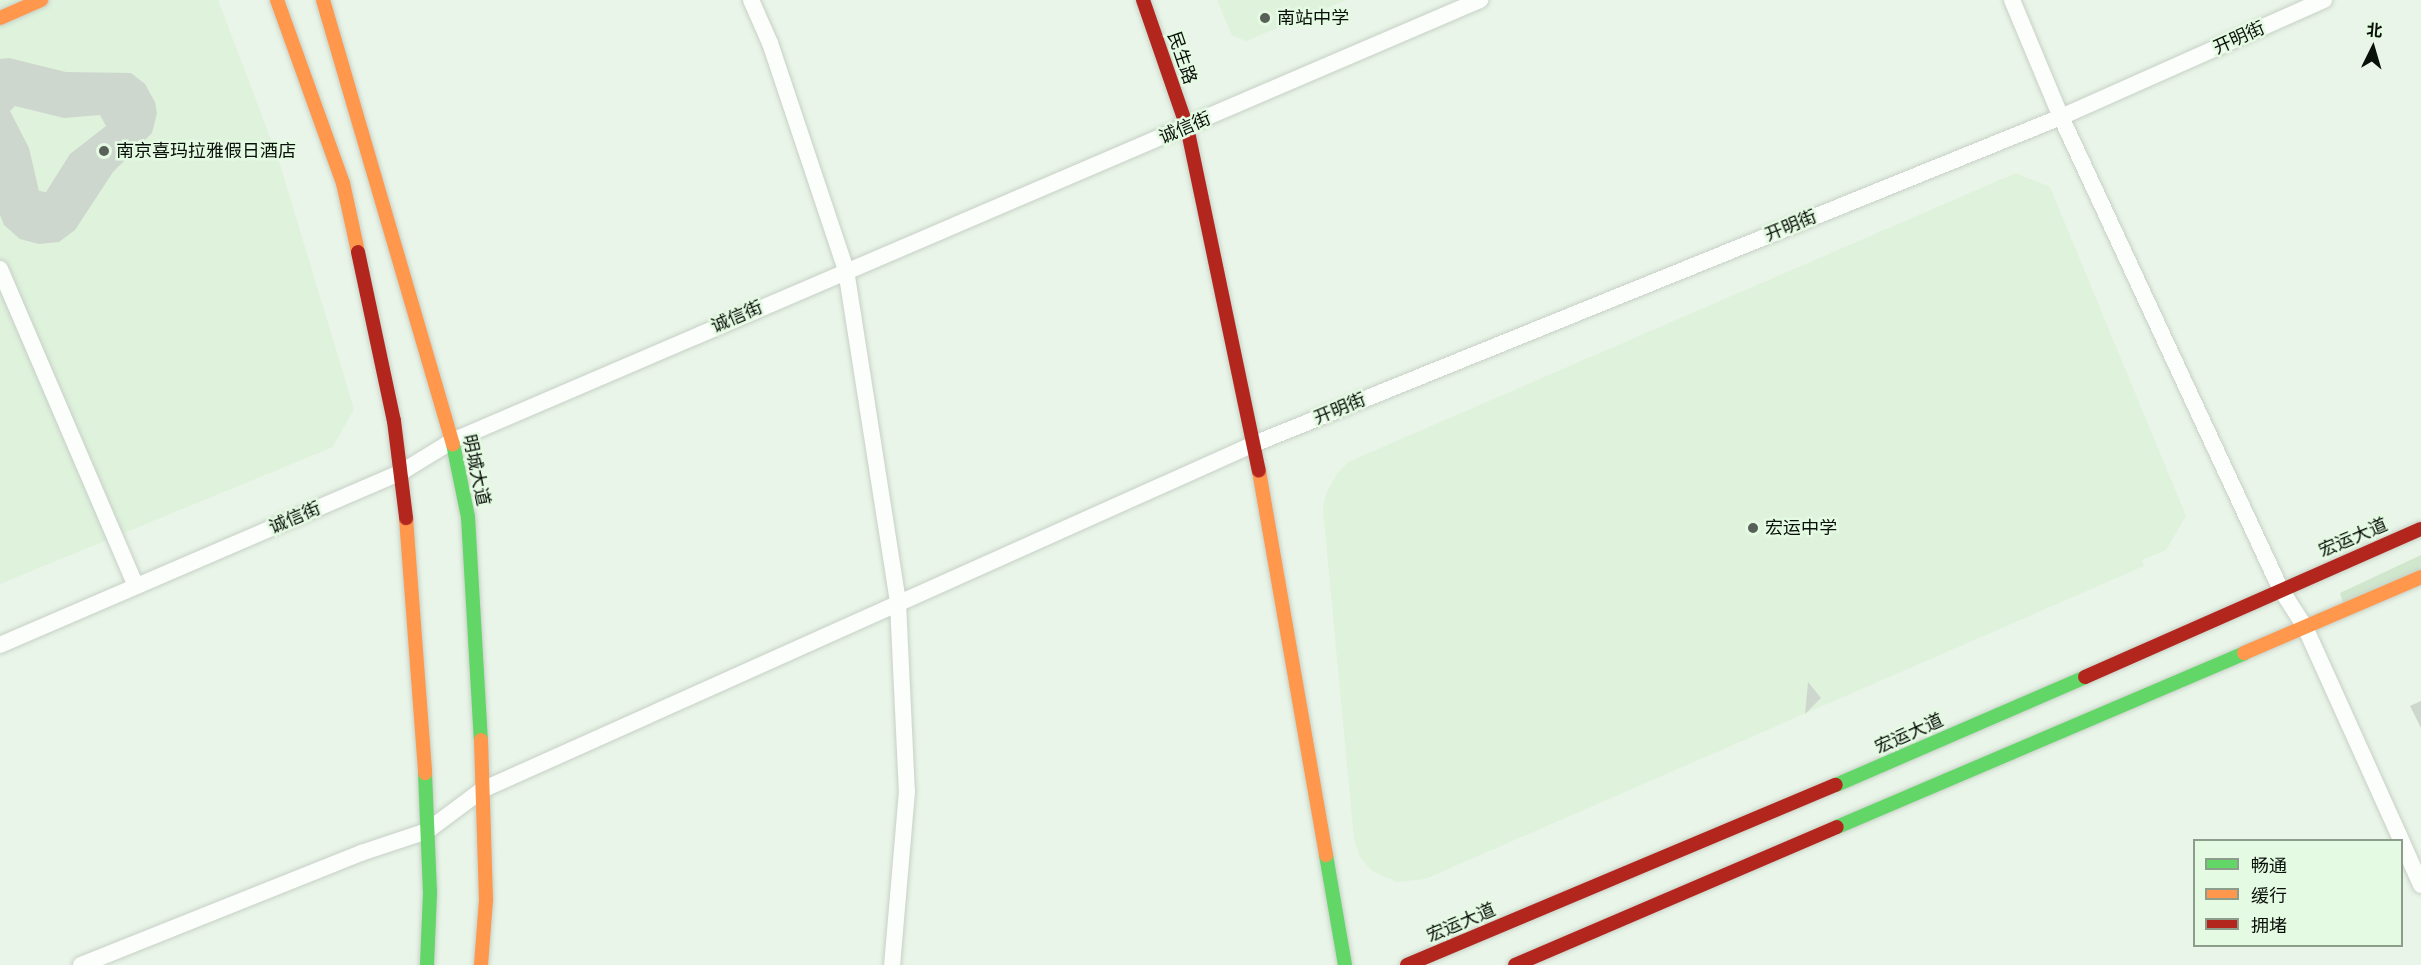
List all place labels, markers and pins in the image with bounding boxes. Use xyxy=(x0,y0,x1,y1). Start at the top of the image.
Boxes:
place label: 南站中学 xyxy=(1277,7,1349,29)
marker: 南站中学 xyxy=(1258,11,1272,25)
place label: 南京喜玛拉雅假日酒店 xyxy=(116,140,296,162)
marker: 南京喜玛拉雅假日酒店 xyxy=(97,144,111,158)
place label: 宏运中学 xyxy=(1765,517,1837,539)
marker: 宏运中学 xyxy=(1746,521,1760,535)

